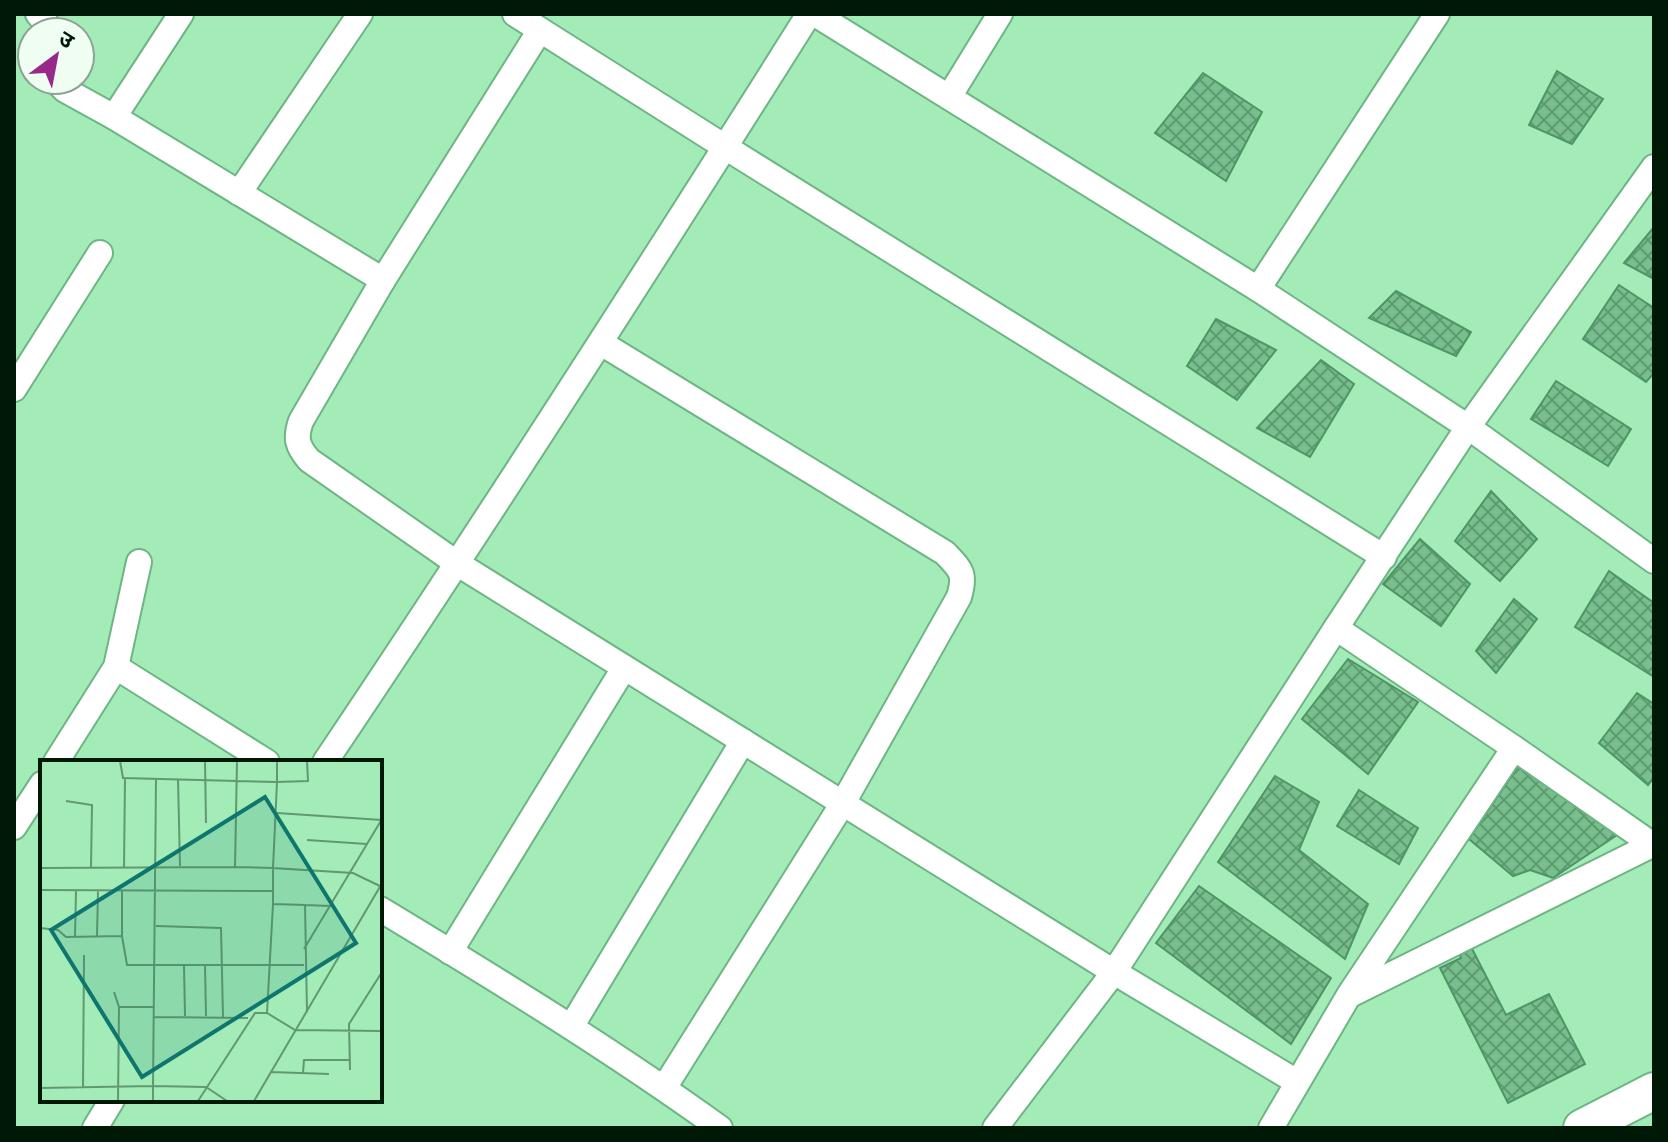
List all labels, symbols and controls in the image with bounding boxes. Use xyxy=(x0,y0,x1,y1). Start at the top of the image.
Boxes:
north arrow xyxy=(16,16,96,96)
text: उ xyxy=(54,24,80,55)
inset map xyxy=(40,760,382,1102)

